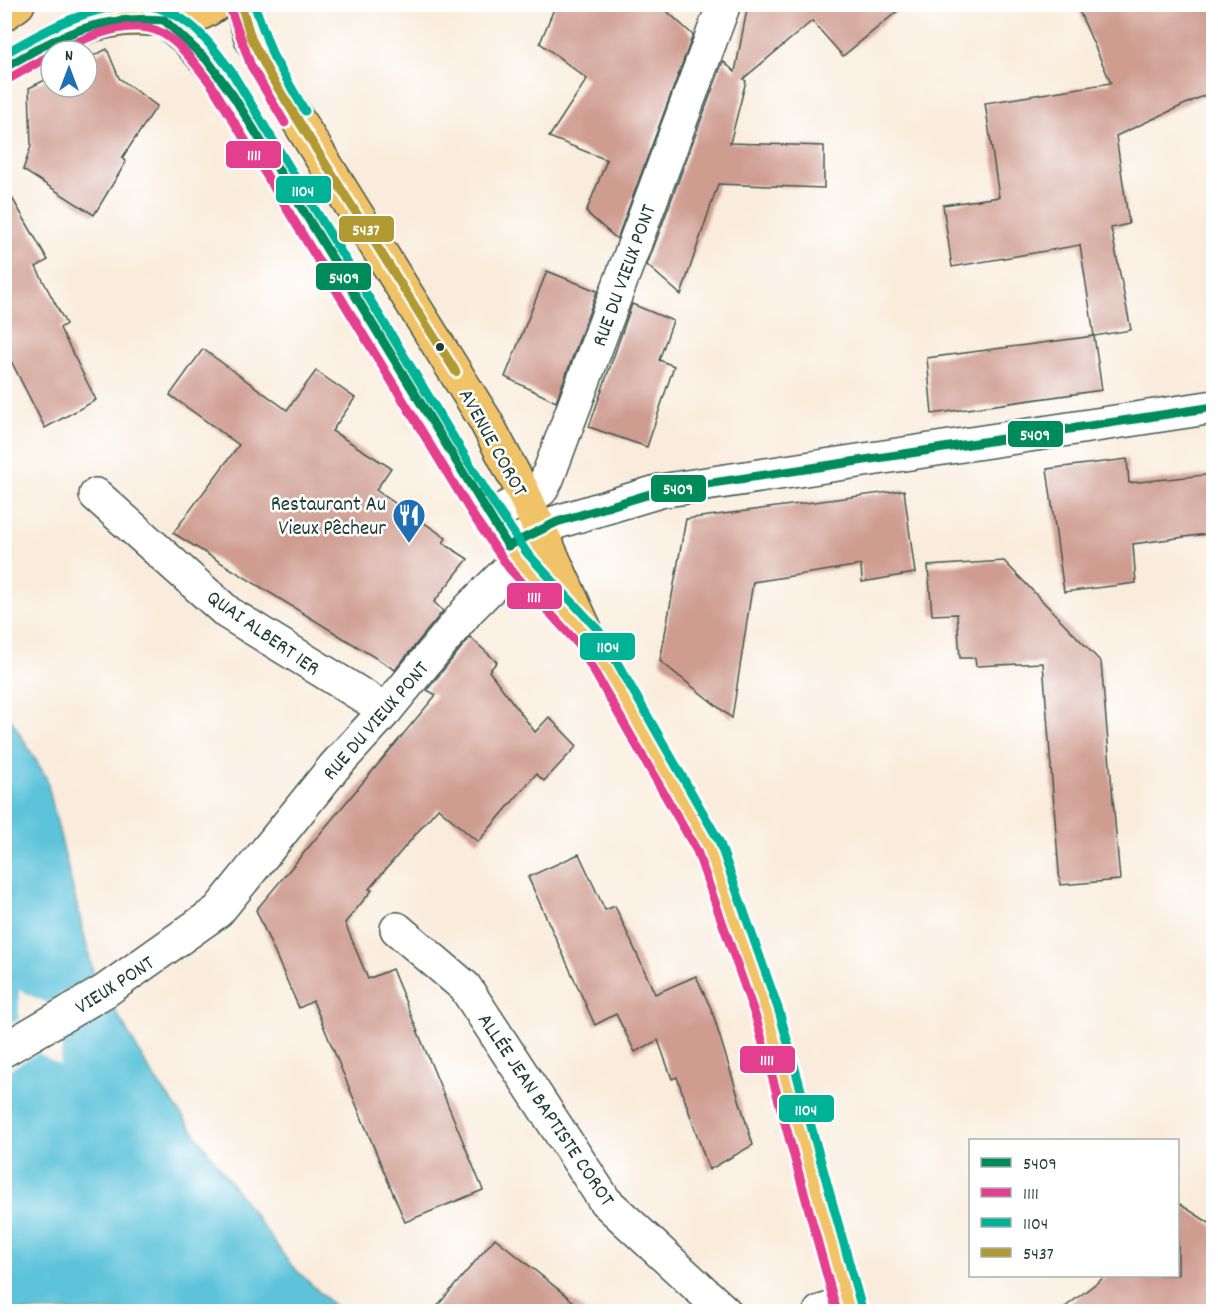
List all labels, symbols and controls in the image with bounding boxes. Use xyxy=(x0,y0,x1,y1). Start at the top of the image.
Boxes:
north arrow xyxy=(39,39,99,99)
text: N xyxy=(65,45,73,68)
line badge: 1111 xyxy=(225,140,282,169)
text: 1111 xyxy=(247,145,261,168)
line badge: 1104 xyxy=(275,175,332,204)
text: 1104 xyxy=(292,181,314,204)
street label: RUE DU VIEUX PONT xyxy=(586,200,666,351)
line badge: 5437 xyxy=(338,215,395,243)
text: 5437 xyxy=(352,220,380,243)
line badge: 5409 xyxy=(315,262,372,291)
text: 5409 xyxy=(329,268,359,291)
unlabelled marker xyxy=(434,341,446,353)
street label: AVENUE COROT xyxy=(449,384,534,503)
line badge: 5409 xyxy=(1007,420,1064,448)
text: 5409 xyxy=(1020,425,1050,448)
line badge: 5409 xyxy=(650,474,707,503)
text: 5409 xyxy=(663,479,693,502)
place label: Restaurant Au Vieux Pêcheur xyxy=(271,491,386,545)
restaurant icon: Restaurant Au Vieux Pêcheur xyxy=(391,497,427,544)
line badge: 1111 xyxy=(506,582,563,610)
street label: QUAI ALBERT 1ER xyxy=(199,584,325,685)
text: 1111 xyxy=(527,587,541,610)
line badge: 1104 xyxy=(579,632,636,661)
text: 1104 xyxy=(597,637,619,660)
street label: RUE DU VIEUX PONT xyxy=(317,655,438,788)
street label: VIEUX PONT xyxy=(70,949,162,1023)
street label: ALLÉE JEAN BAPTISTE COROT xyxy=(469,1008,621,1214)
line badge: 1111 xyxy=(739,1045,796,1074)
text: 1111 xyxy=(760,1050,774,1073)
line badge: 1104 xyxy=(778,1094,835,1123)
text: 1104 xyxy=(795,1100,817,1123)
legend xyxy=(969,1139,1179,1277)
text: 5409 xyxy=(1023,1153,1057,1178)
text: 1111 xyxy=(1023,1183,1039,1208)
text: 1104 xyxy=(1023,1213,1048,1238)
text: 5437 xyxy=(1023,1243,1054,1268)

